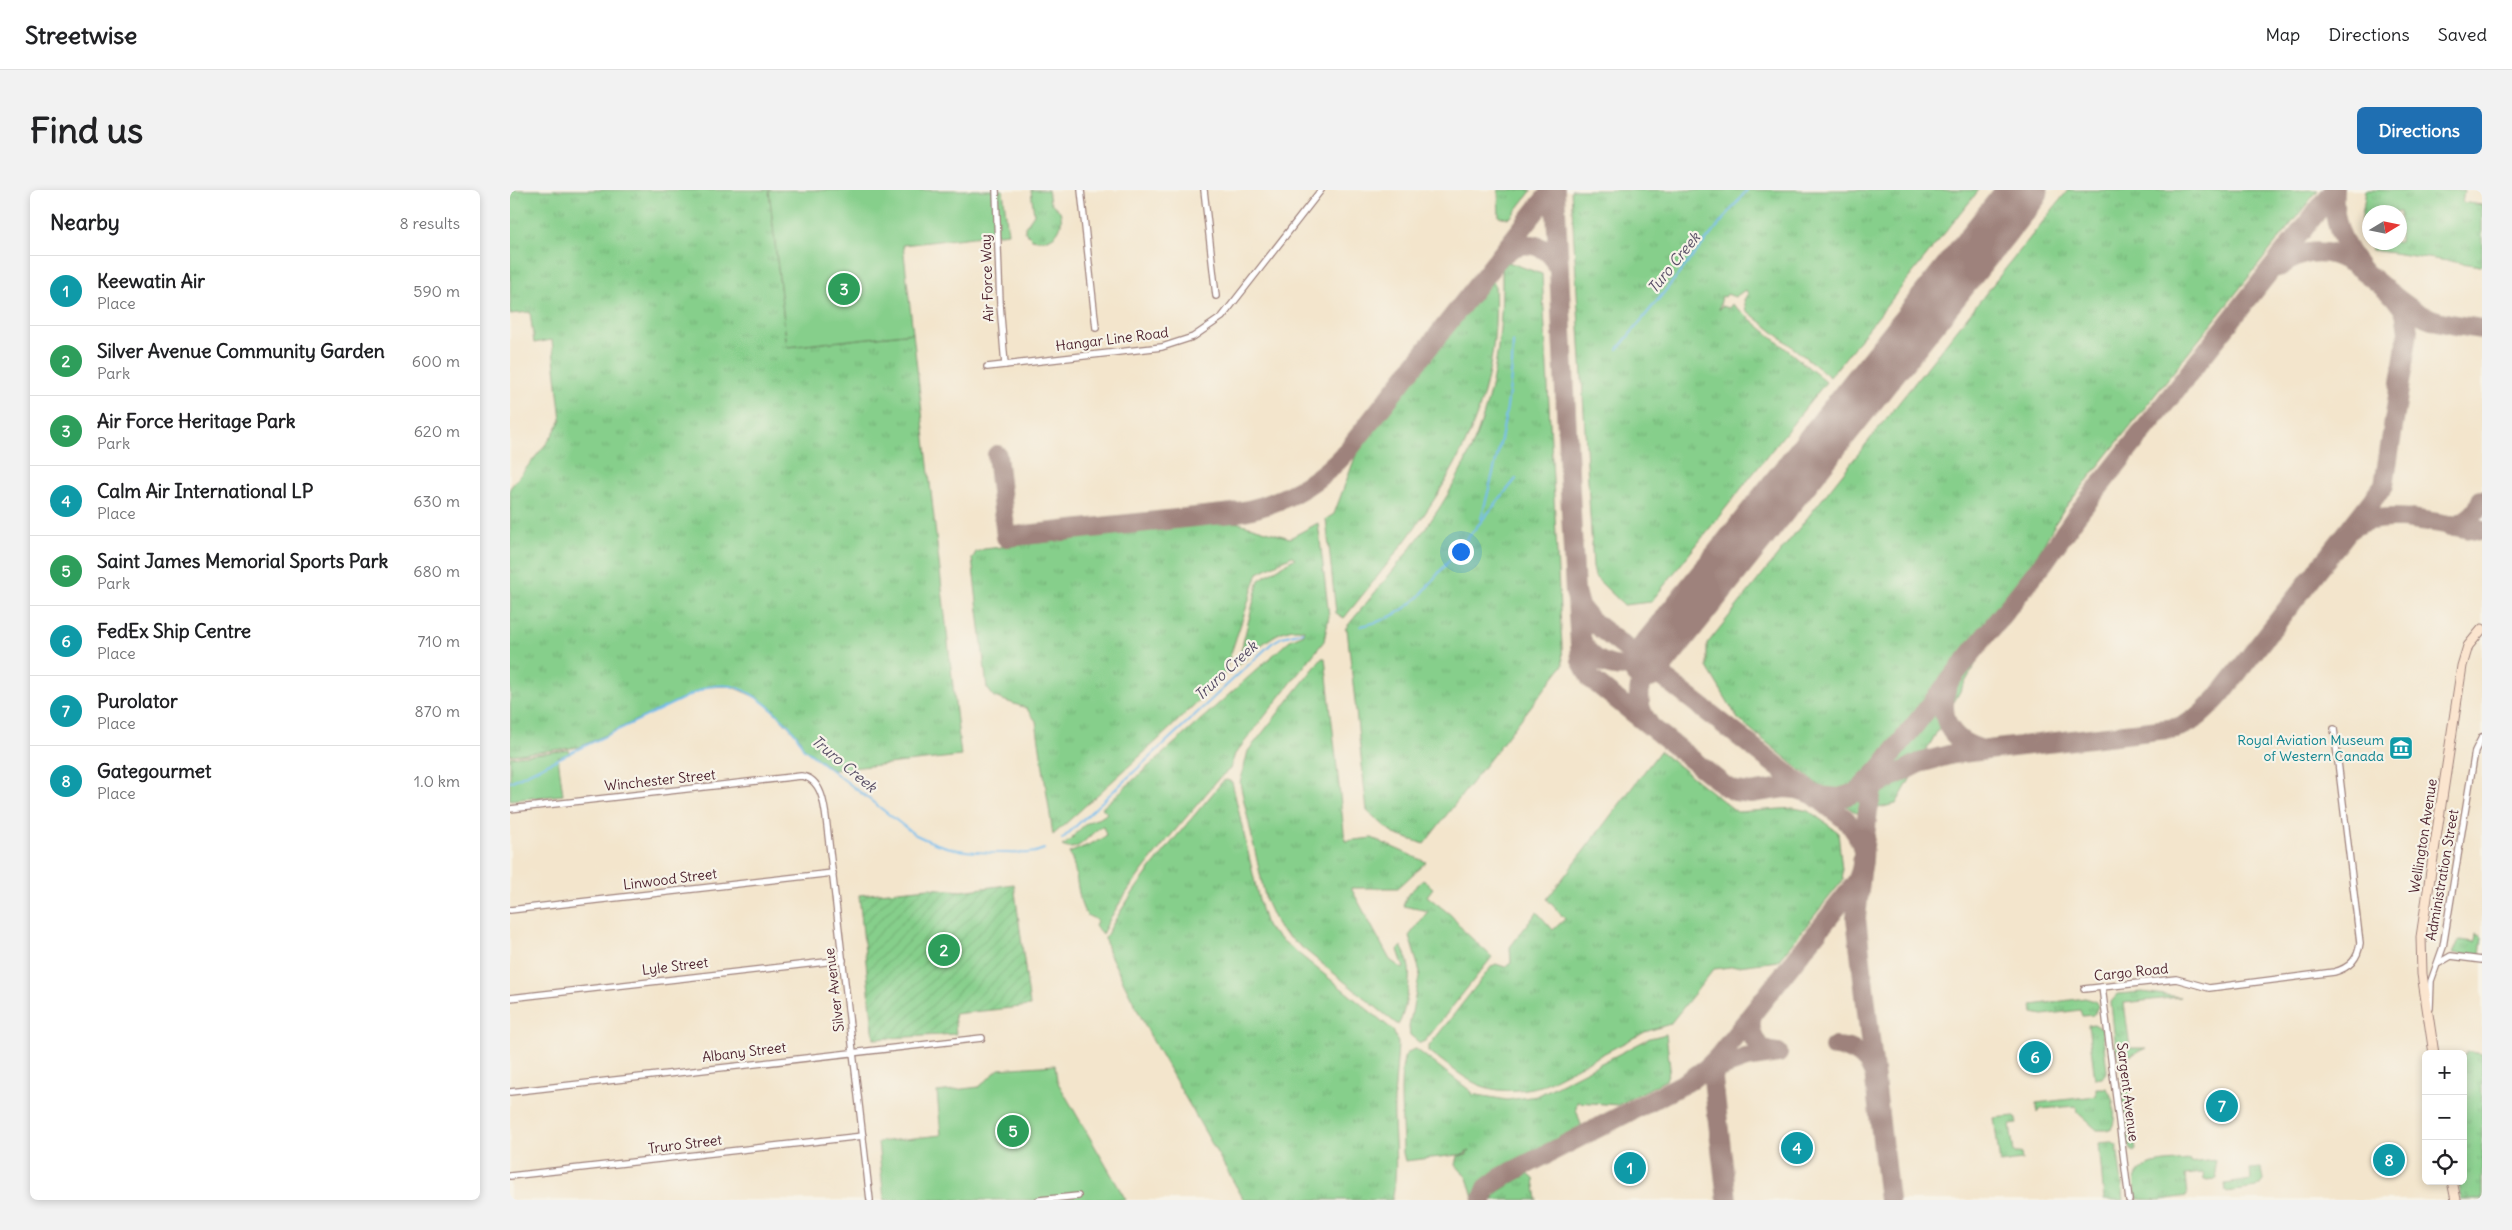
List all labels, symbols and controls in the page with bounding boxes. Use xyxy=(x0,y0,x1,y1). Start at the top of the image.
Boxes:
text: Streetwise xyxy=(25,20,137,50)
text: Map xyxy=(2265,23,2300,46)
text: Directions xyxy=(2328,23,2410,46)
text: Saved xyxy=(2438,23,2487,46)
button: Directions xyxy=(2357,107,2482,154)
text: Find us xyxy=(30,108,143,152)
north arrow xyxy=(2362,205,2407,250)
text: Nearby xyxy=(50,209,120,236)
text: 8 results xyxy=(399,213,460,233)
water label: Turo Creek xyxy=(1643,227,1705,297)
street label: Air Force Way xyxy=(976,234,998,322)
text: Keewatin Air xyxy=(97,269,205,293)
pin: 3 xyxy=(828,270,860,308)
text: 1 xyxy=(63,281,69,301)
text: 590 m xyxy=(413,281,460,301)
text: Place xyxy=(97,293,136,313)
street label: Hangar Line Road xyxy=(1055,323,1169,355)
text: Silver Avenue Community Garden xyxy=(97,339,385,363)
text: 2 xyxy=(62,351,70,371)
text: 600 m xyxy=(412,351,460,371)
text: Park xyxy=(97,363,130,383)
text: Air Force Heritage Park xyxy=(97,409,296,433)
text: 3 xyxy=(61,421,71,441)
text: 620 m xyxy=(414,421,460,441)
text: Park xyxy=(97,433,130,453)
text: Calm Air International LP xyxy=(97,479,313,503)
text: 4 xyxy=(61,491,71,511)
text: 630 m xyxy=(413,491,460,511)
text: Place xyxy=(97,503,136,523)
your location xyxy=(1448,539,1474,565)
text: Saint James Memorial Sports Park xyxy=(97,549,388,573)
text: 5 xyxy=(61,561,71,581)
text: 680 m xyxy=(413,561,460,581)
text: Park xyxy=(97,573,130,593)
text: FedEx Ship Centre xyxy=(97,619,251,643)
text: 6 xyxy=(61,631,71,651)
text: 710 m xyxy=(417,631,460,651)
water label: Truro Creek xyxy=(1190,636,1262,705)
text: Place xyxy=(97,643,136,663)
text: Purolator xyxy=(97,689,178,713)
text: 7 xyxy=(62,701,70,721)
text: 870 m xyxy=(415,701,460,721)
text: Place xyxy=(97,713,136,733)
water label: Truro Creek xyxy=(808,731,882,797)
place label: Royal Aviation Museum of Western Canada xyxy=(2237,731,2384,765)
museum icon: Royal Aviation Museum of Western Canada xyxy=(2388,735,2414,761)
text: Gategourmet xyxy=(97,759,211,783)
street label: Winchester Street xyxy=(604,765,717,795)
text: 8 xyxy=(61,771,71,791)
text: 1.0 km xyxy=(414,771,460,791)
street label: Wellington Avenue xyxy=(2405,777,2441,895)
text: Place xyxy=(97,783,136,803)
street label: Administration Street xyxy=(2422,808,2462,942)
street label: Linwood Street xyxy=(622,864,718,894)
pin: 2 xyxy=(928,931,960,969)
street label: Silver Avenue xyxy=(820,947,848,1033)
street label: Lyle Street xyxy=(641,953,710,979)
street label: Cargo Road xyxy=(2093,959,2169,985)
street label: Albany Street xyxy=(701,1038,787,1066)
pin: 6 xyxy=(2019,1038,2051,1076)
street label: Sargent Avenue xyxy=(2113,1041,2143,1143)
map controls xyxy=(2422,1050,2467,1185)
button: + xyxy=(2422,1050,2467,1095)
pin: 7 xyxy=(2206,1087,2238,1125)
button: − xyxy=(2422,1095,2467,1140)
pin: 5 xyxy=(997,1112,1029,1150)
pin: 4 xyxy=(1781,1129,1813,1167)
street label: Truro Street xyxy=(647,1130,723,1157)
button: locate xyxy=(2422,1140,2467,1185)
pin: 8 xyxy=(2373,1141,2405,1179)
pin: 1 xyxy=(1614,1149,1646,1187)

